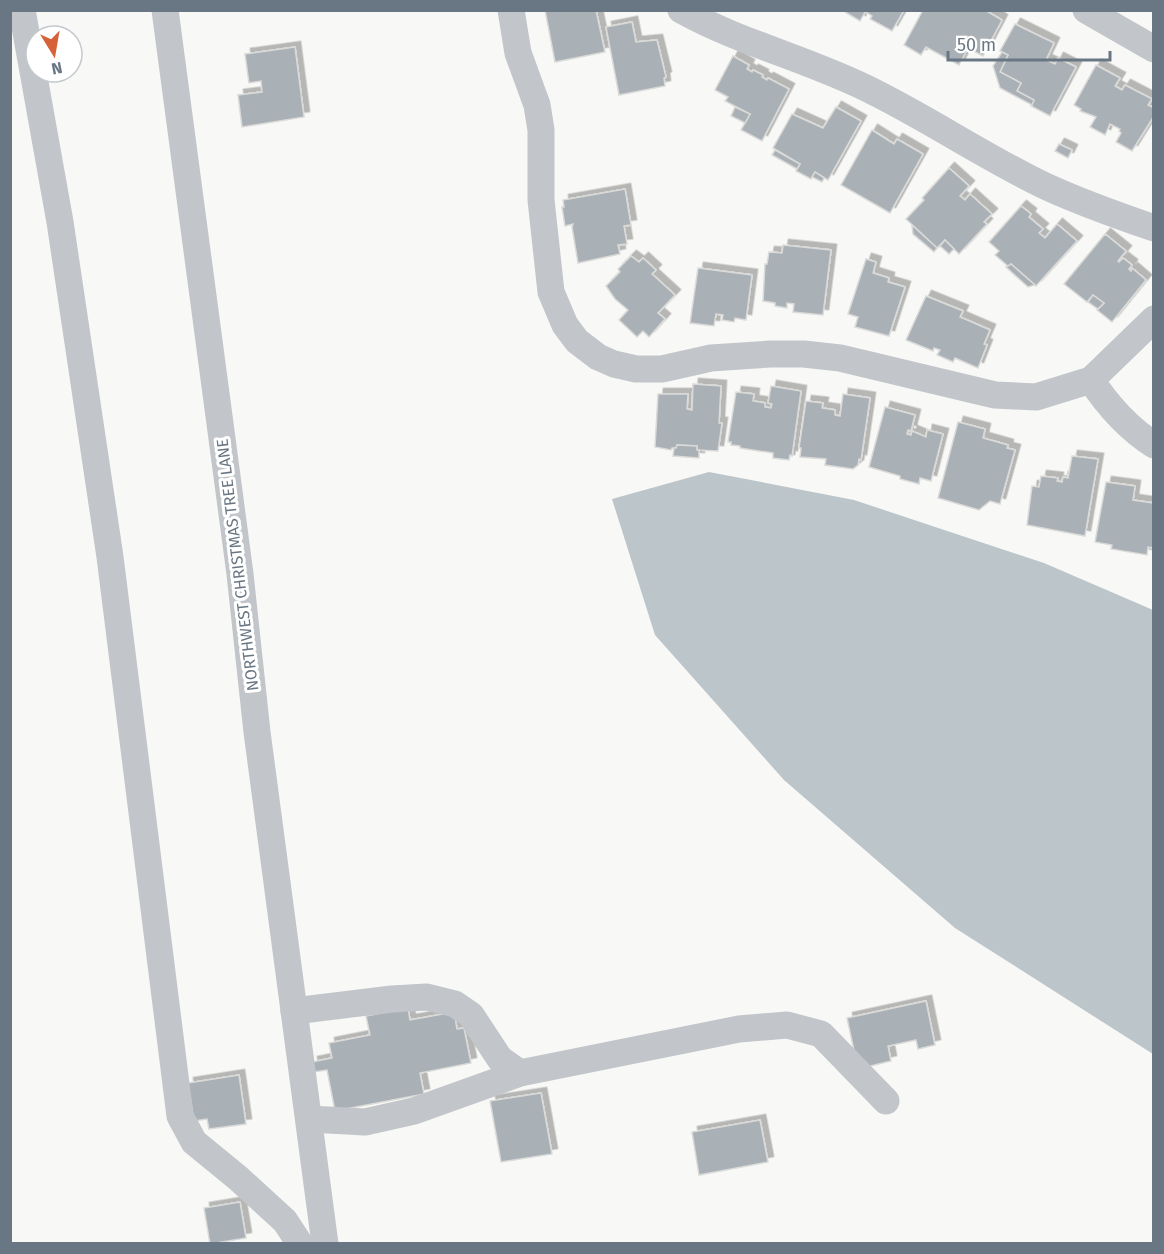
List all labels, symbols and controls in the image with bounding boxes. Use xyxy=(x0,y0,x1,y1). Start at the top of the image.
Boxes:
north arrow xyxy=(24,24,84,84)
scale bar xyxy=(948,24,1110,62)
text: 50 m xyxy=(957,34,996,56)
text: N xyxy=(50,58,64,79)
street label: NORTHWEST CHRISTMAS TREE LANE xyxy=(213,438,262,692)

